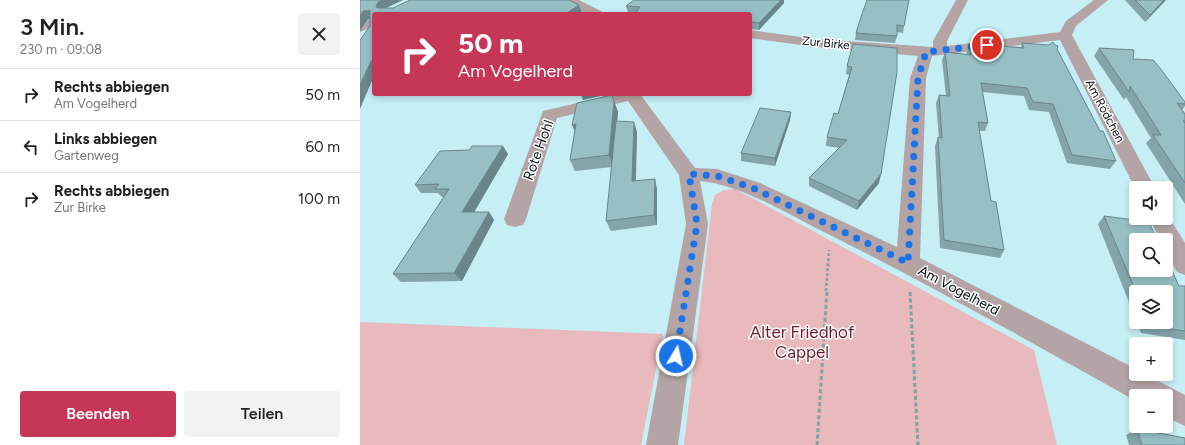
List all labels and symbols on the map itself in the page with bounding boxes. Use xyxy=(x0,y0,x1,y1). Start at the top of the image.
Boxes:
pin xyxy=(970,28,1004,62)
street label: Zur Birke xyxy=(801,34,851,53)
street label: Am Rödchen xyxy=(1083,77,1128,145)
street label: Rote Hohl xyxy=(520,118,557,183)
street label: Am Vogelherd xyxy=(915,262,1002,319)
park label: Alter Friedhof Cappel xyxy=(750,322,855,362)
position arrow xyxy=(655,335,697,377)

